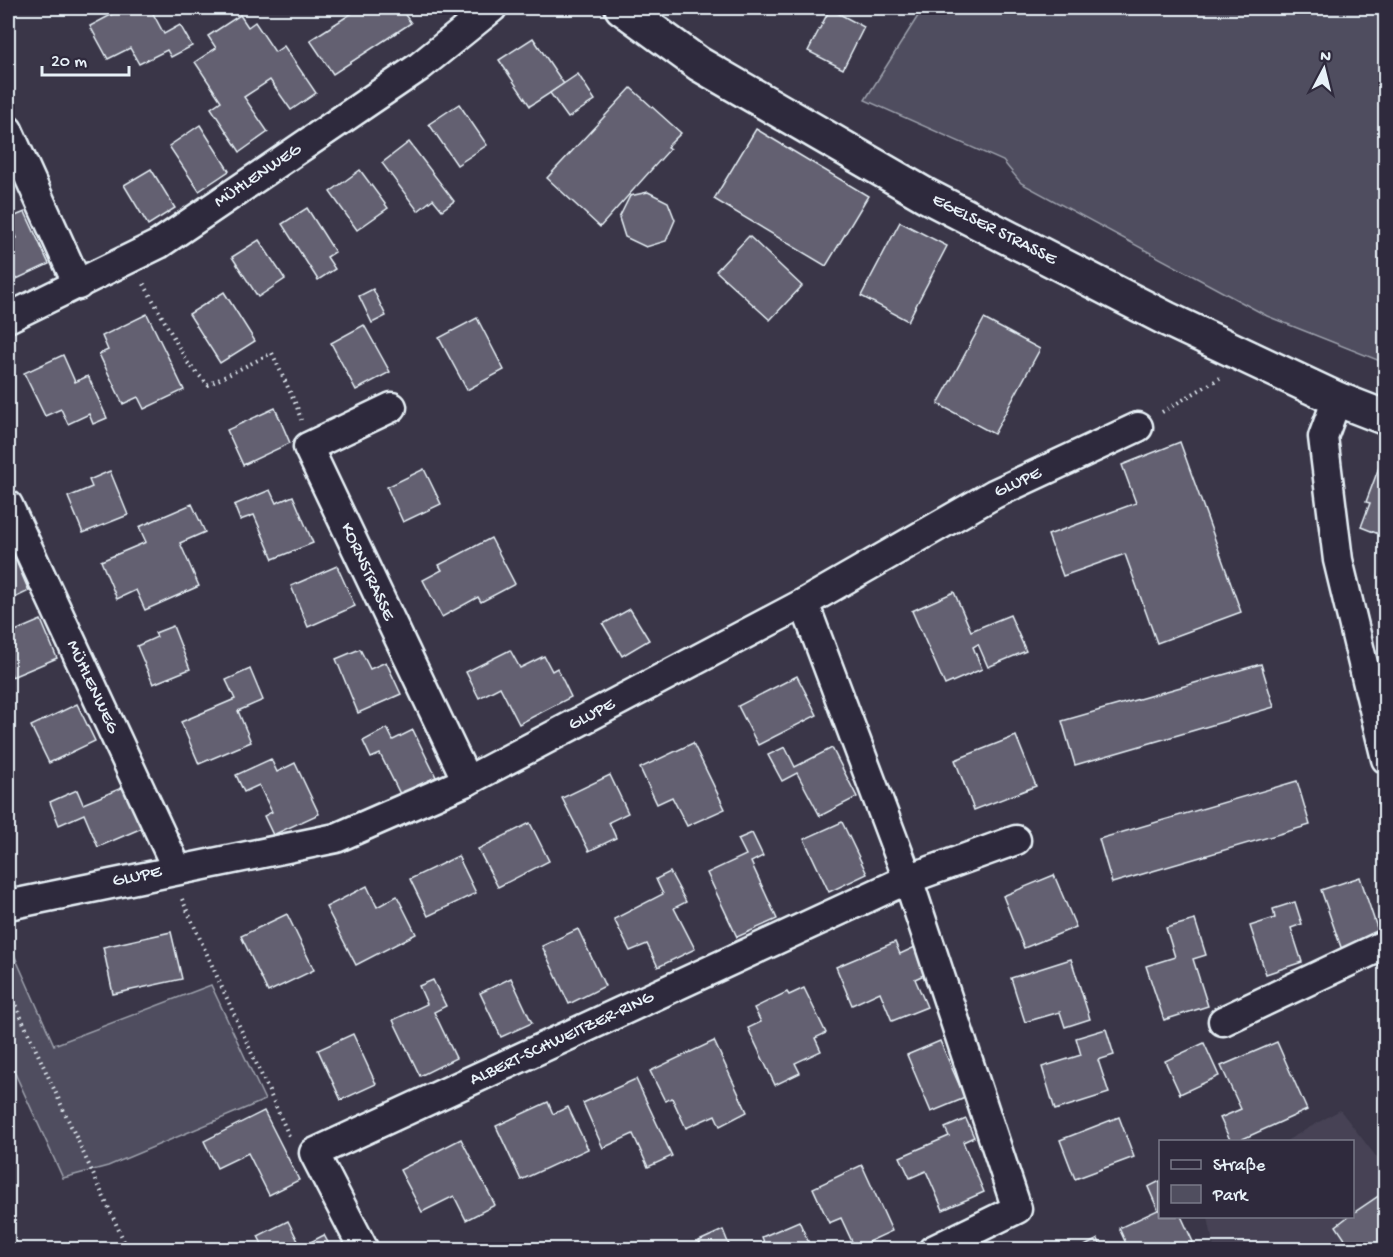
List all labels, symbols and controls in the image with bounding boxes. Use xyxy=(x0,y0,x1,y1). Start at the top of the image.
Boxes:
scale bar xyxy=(42,39,129,77)
north arrow xyxy=(1294,39,1354,99)
text: N xyxy=(1319,48,1332,68)
text: 20 m xyxy=(51,52,87,73)
street label: MÜHLENWEG xyxy=(210,139,306,213)
street label: EGELSER STRASSE xyxy=(928,190,1060,271)
street label: GLUPE xyxy=(991,463,1046,503)
street label: KORNSTRASSE xyxy=(335,520,399,625)
street label: MÜHLENWEG xyxy=(61,637,123,738)
street label: GLUPE xyxy=(565,694,619,736)
street label: GLUPE xyxy=(111,861,164,892)
street label: ALBERT-SCHWEITZER-RING xyxy=(467,987,658,1091)
legend xyxy=(1159,1140,1354,1218)
text: Straße xyxy=(1213,1156,1266,1177)
text: Park xyxy=(1212,1186,1249,1207)

